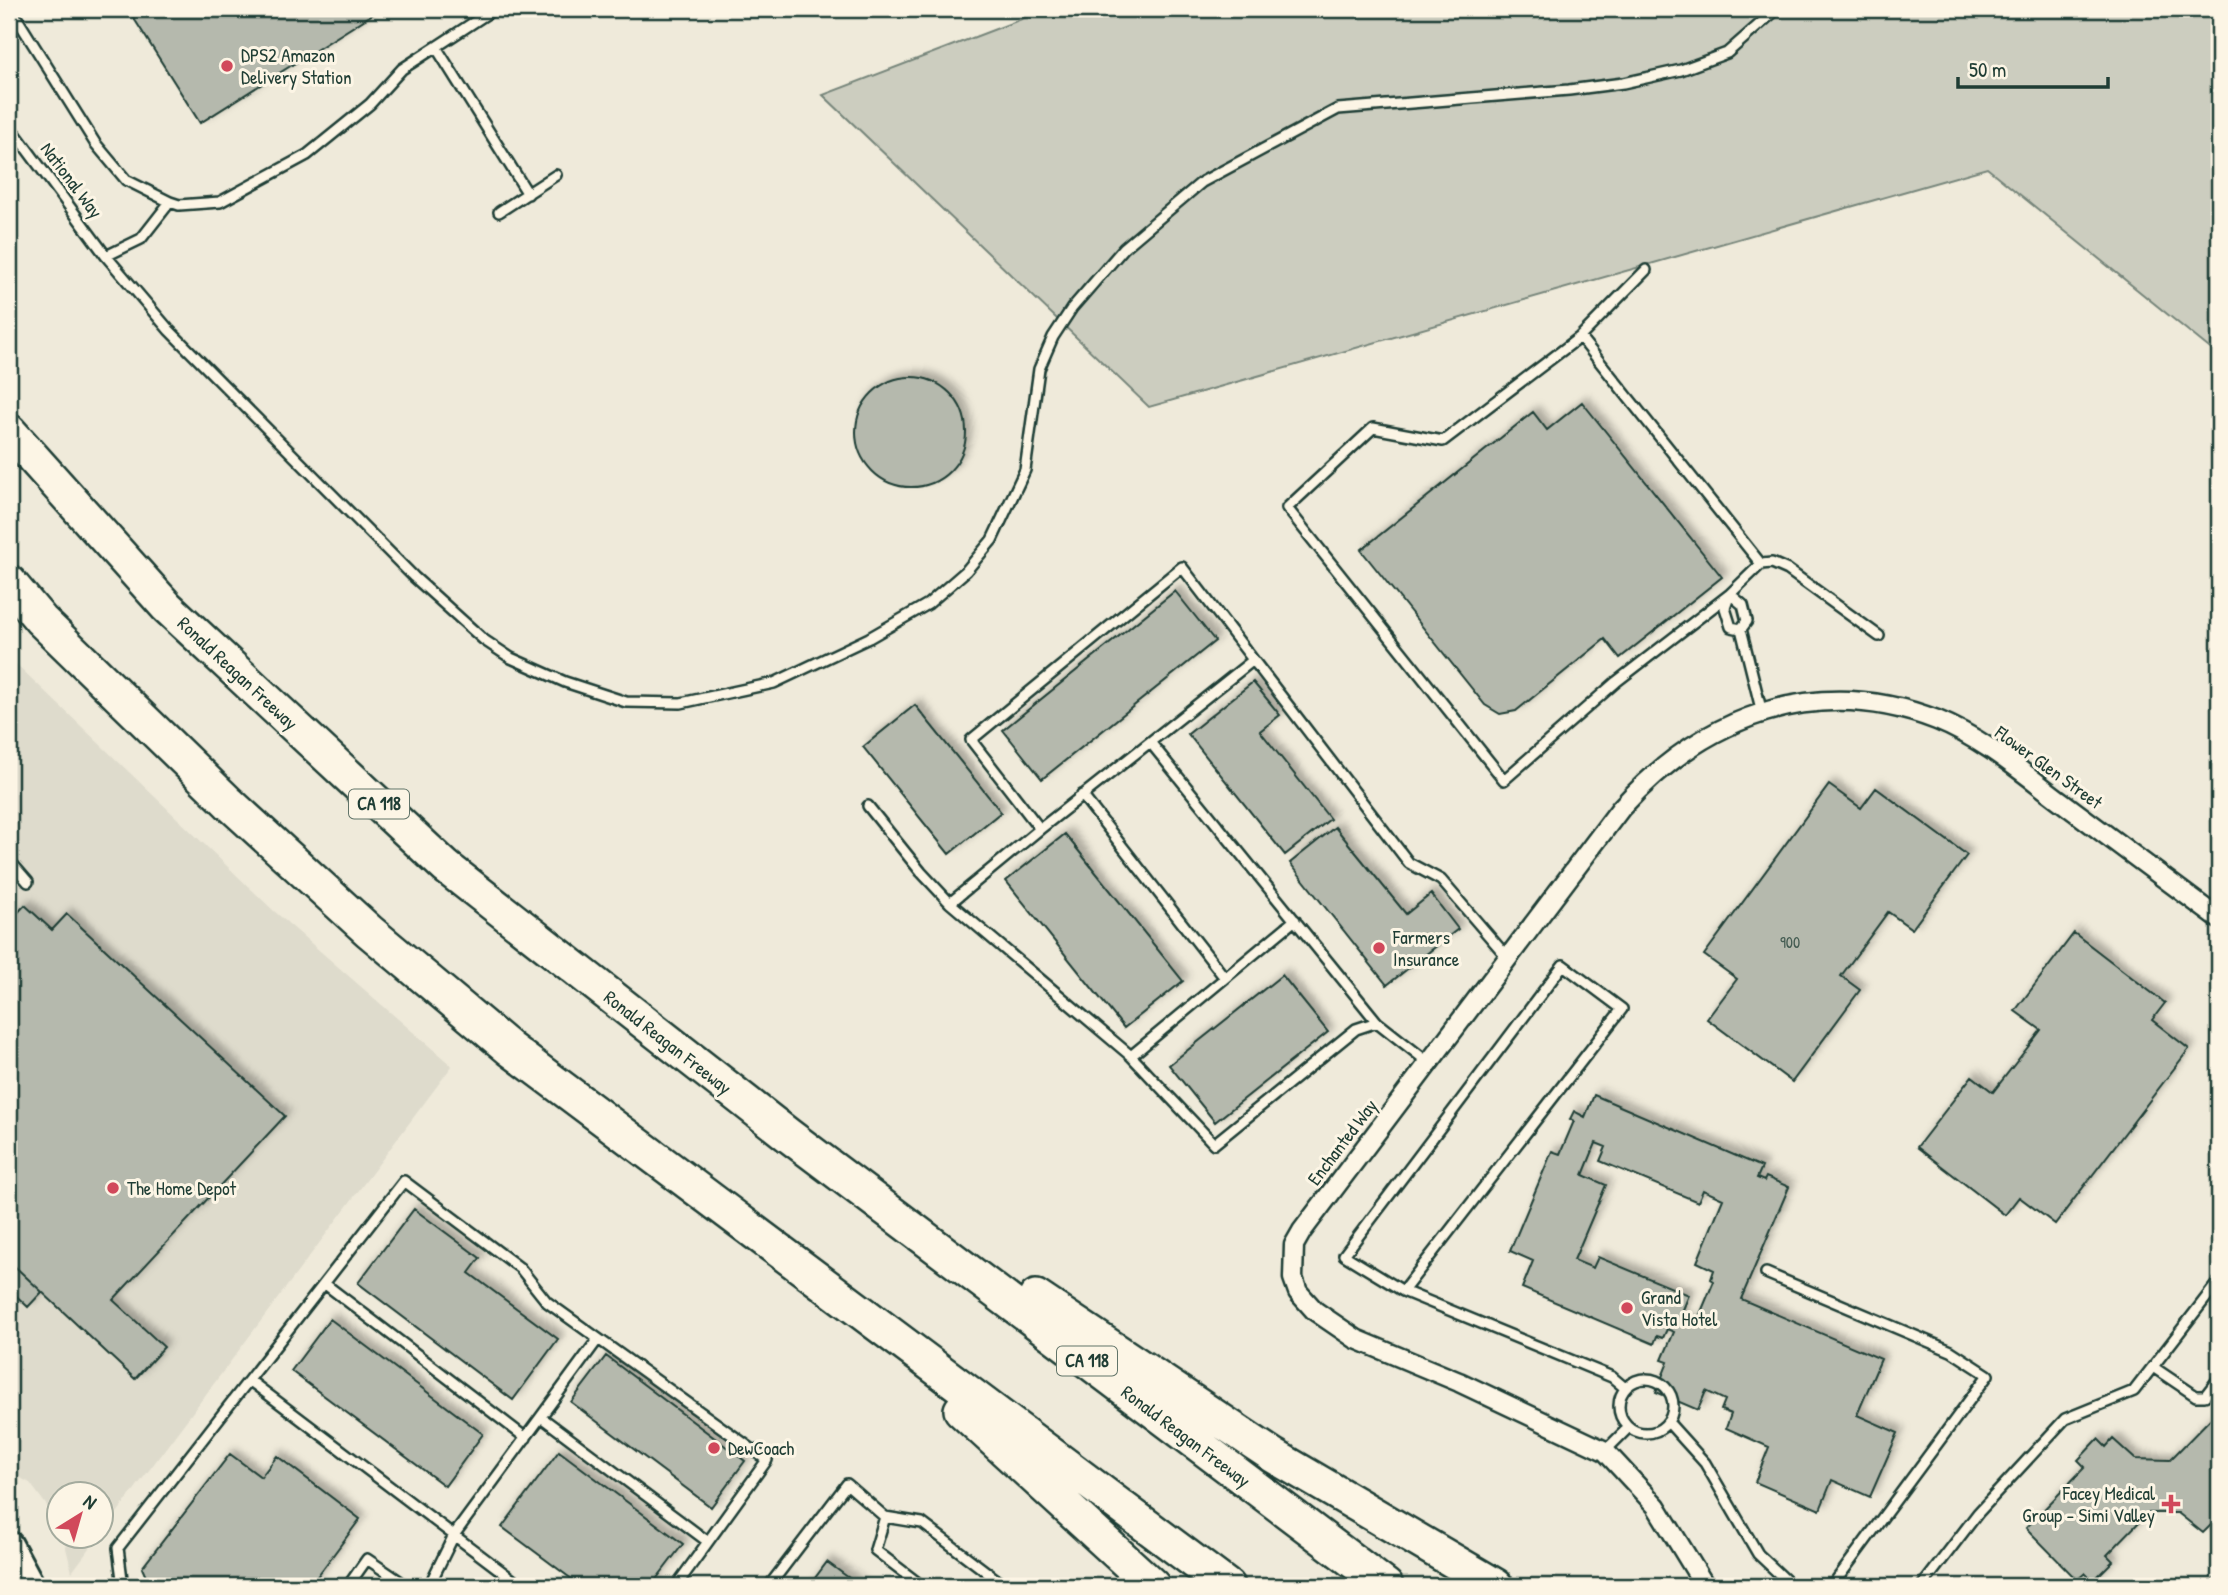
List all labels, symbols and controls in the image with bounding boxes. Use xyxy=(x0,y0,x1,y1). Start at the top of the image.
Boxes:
place label: DPS2 Amazon Delivery Station xyxy=(241,42,352,90)
scale bar xyxy=(1958,46,2109,90)
text: 50 m xyxy=(1969,55,2006,84)
marker: DPS2 Amazon Delivery Station xyxy=(219,58,235,74)
street label: National Way xyxy=(35,137,109,223)
street label: Ronald Reagan Freeway xyxy=(172,610,304,736)
street label: Flower Glen Street xyxy=(1989,719,2108,815)
road number: CA 118 xyxy=(349,790,409,818)
place label: Farmers Insurance xyxy=(1392,924,1460,972)
house number: 900 xyxy=(1780,931,1800,953)
marker: Farmers Insurance xyxy=(1371,940,1387,956)
street label: Ronald Reagan Freeway xyxy=(599,984,737,1100)
street label: Enchanted Way xyxy=(1301,1094,1383,1190)
place label: The Home Depot xyxy=(127,1175,237,1201)
marker: The Home Depot xyxy=(105,1180,121,1196)
place label: Grand Vista Hotel xyxy=(1641,1284,1718,1332)
marker: Grand Vista Hotel xyxy=(1619,1300,1635,1316)
road number: CA 118 xyxy=(1057,1346,1117,1376)
street label: Ronald Reagan Freeway xyxy=(1116,1379,1256,1493)
place label: DewCoach xyxy=(728,1435,794,1461)
marker: DewCoach xyxy=(706,1440,722,1456)
north arrow xyxy=(46,1480,116,1550)
place label: Facey Medical Group - Simi Valley xyxy=(2022,1480,2156,1528)
text: N xyxy=(78,1488,102,1515)
marker: Facey Medical Group - Simi Valley xyxy=(2161,1494,2181,1514)

